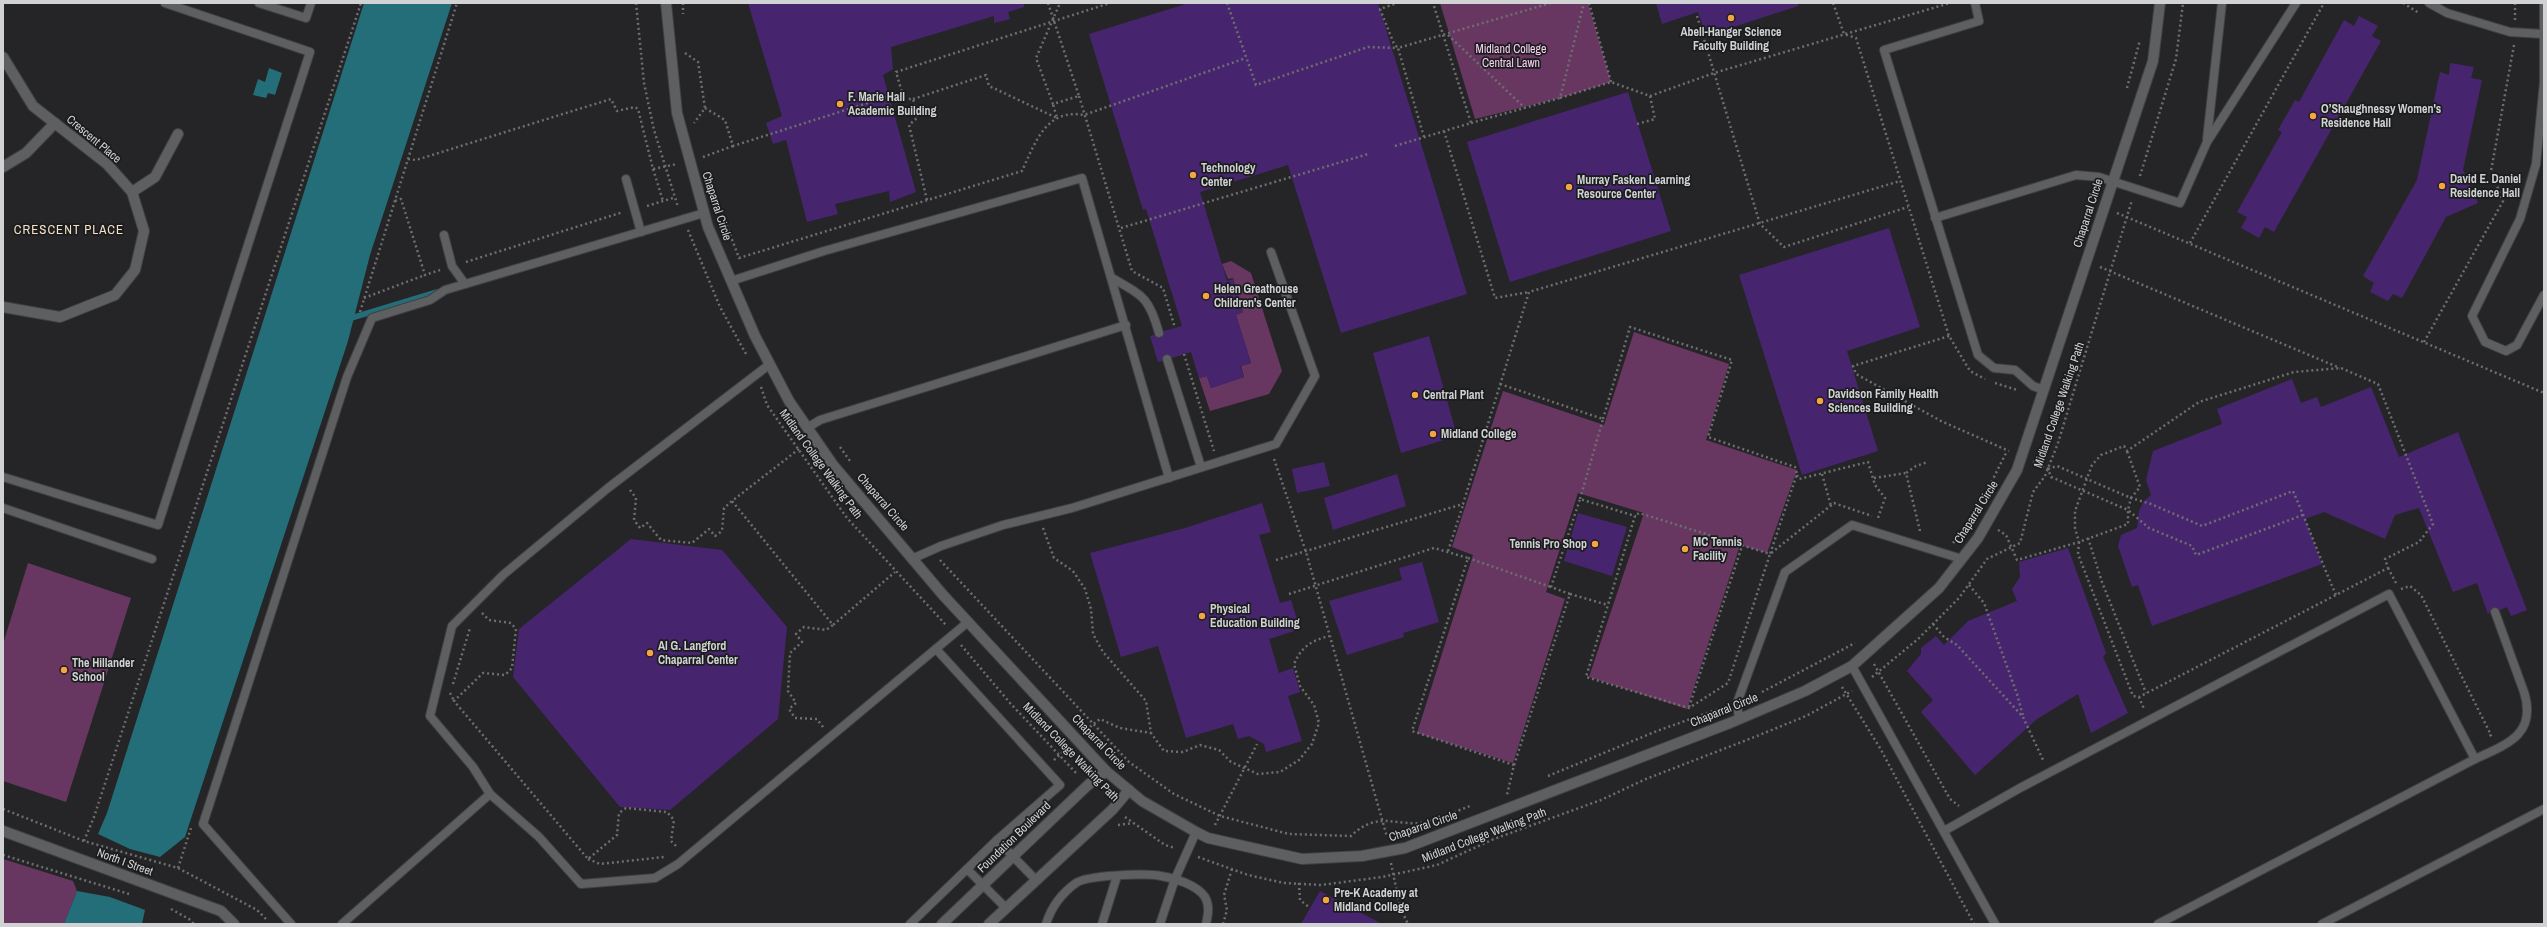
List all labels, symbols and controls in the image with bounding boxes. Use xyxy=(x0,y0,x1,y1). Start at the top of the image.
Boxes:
marker: Abell-Hanger Science Faculty Building xyxy=(1726,13,1736,23)
place label: Abell-Hanger Science Faculty Building xyxy=(1680,24,1782,54)
park label: Midland College Central Lawn xyxy=(1475,41,1547,71)
place label: F. Marie Hall Academic Building xyxy=(848,89,937,119)
marker: F. Marie Hall Academic Building xyxy=(835,99,845,109)
place label: O’Shaughnessy Women's Residence Hall xyxy=(2321,101,2442,131)
street label: Crescent Place xyxy=(63,111,125,167)
marker: O’Shaughnessy Women's Residence Hall xyxy=(2308,111,2318,121)
place label: Technology Center xyxy=(1201,160,1256,190)
street label: Chaparral Circle xyxy=(698,169,736,243)
marker: Technology Center xyxy=(1188,170,1198,180)
place label: David E. Daniel Residence Hall xyxy=(2450,171,2521,201)
place label: Murray Fasken Learning Resource Center xyxy=(1577,172,1690,202)
street label: Chaparral Circle xyxy=(2069,176,2107,250)
marker: David E. Daniel Residence Hall xyxy=(2437,181,2447,191)
marker: Murray Fasken Learning Resource Center xyxy=(1564,182,1574,192)
district label: CRESCENT PLACE xyxy=(14,221,124,238)
place label: Helen Greathouse Children's Center xyxy=(1214,281,1299,311)
marker: Helen Greathouse Children's Center xyxy=(1201,291,1211,301)
street label: Midland College Walking Path xyxy=(2030,340,2088,470)
place label: Davidson Family Health Sciences Building xyxy=(1828,386,1939,416)
place label: Central Plant xyxy=(1423,387,1484,403)
marker: Central Plant xyxy=(1410,390,1420,400)
marker: Davidson Family Health Sciences Building xyxy=(1815,396,1825,406)
street label: Midland College Walking Path xyxy=(776,406,866,522)
place label: Midland College xyxy=(1441,426,1517,442)
marker: Midland College xyxy=(1428,429,1438,439)
street label: Chaparral Circle xyxy=(853,470,913,534)
street label: Chaparral Circle xyxy=(1950,477,2002,547)
place label: MC Tennis Facility xyxy=(1693,534,1743,564)
place label: Tennis Pro Shop xyxy=(1510,536,1587,552)
marker: Tennis Pro Shop xyxy=(1590,539,1600,549)
marker: MC Tennis Facility xyxy=(1680,544,1690,554)
place label: Physical Education Building xyxy=(1210,601,1300,631)
marker: Physical Education Building xyxy=(1197,611,1207,621)
place label: Al G. Langford Chaparral Center xyxy=(658,638,738,668)
marker: Al G. Langford Chaparral Center xyxy=(645,648,655,658)
place label: The Hillander School xyxy=(72,655,135,685)
marker: The Hillander School xyxy=(59,665,69,675)
street label: Chaparral Circle xyxy=(1688,689,1760,731)
street label: Midland College Walking Path xyxy=(1019,699,1123,805)
street label: Chaparral Circle xyxy=(1068,711,1130,773)
street label: Foundation Boulevard xyxy=(974,798,1054,876)
street label: Midland College Walking Path xyxy=(1420,804,1548,866)
street label: Chaparral Circle xyxy=(1387,807,1459,845)
street label: North I Street xyxy=(95,844,155,880)
place label: Pre-K Academy at Midland College xyxy=(1334,885,1419,915)
marker: Pre-K Academy at Midland College xyxy=(1321,895,1331,905)

